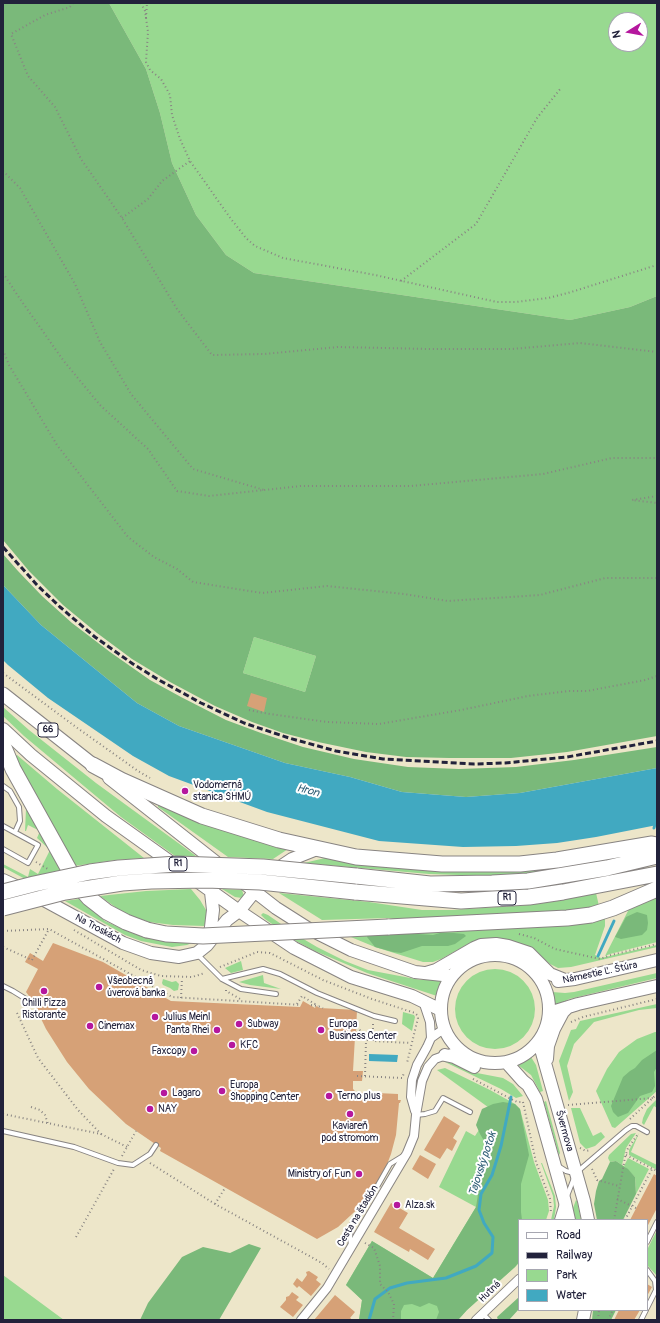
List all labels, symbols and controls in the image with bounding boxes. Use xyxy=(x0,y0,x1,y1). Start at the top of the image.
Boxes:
north arrow xyxy=(608,12,648,52)
text: N xyxy=(610,29,624,39)
road number: 66 xyxy=(38,723,58,737)
place label: Vodomerná stanica SHMÚ xyxy=(193,779,251,802)
water label: Hron xyxy=(295,782,321,800)
marker: Vodomerná stanica SHMÚ xyxy=(180,786,190,796)
road number: R1 xyxy=(169,857,187,871)
road number: R1 xyxy=(498,891,516,905)
street label: Na Troskách xyxy=(73,912,123,946)
street label: Námestie Ľ. Štúra xyxy=(562,959,638,987)
place label: Všeobecná úverová banka xyxy=(107,975,165,998)
marker: Všeobecná úverová banka xyxy=(94,982,104,992)
marker: Chilli Pizza Ristorante xyxy=(39,986,49,996)
place label: Chilli Pizza Ristorante xyxy=(22,997,66,1020)
place label: Julius Meinl xyxy=(163,1011,210,1023)
marker: Julius Meinl xyxy=(150,1012,160,1022)
place label: Subway xyxy=(247,1018,278,1030)
place label: Europa Business Center xyxy=(329,1018,397,1042)
marker: Subway xyxy=(234,1019,244,1029)
place label: Cinemax xyxy=(98,1020,135,1032)
marker: Cinemax xyxy=(85,1021,95,1031)
place label: Panta Rhei xyxy=(166,1024,209,1036)
marker: Panta Rhei xyxy=(212,1025,222,1035)
marker: Europa Business Center xyxy=(316,1025,326,1035)
place label: KFC xyxy=(240,1039,258,1051)
marker: KFC xyxy=(227,1040,237,1050)
place label: Faxcopy xyxy=(151,1045,186,1057)
marker: Faxcopy xyxy=(189,1046,199,1056)
place label: Europa Shopping Center xyxy=(230,1079,299,1102)
marker: Europa Shopping Center xyxy=(217,1086,227,1096)
place label: Lagaro xyxy=(172,1087,201,1099)
marker: Lagaro xyxy=(159,1088,169,1098)
place label: Terno plus xyxy=(337,1090,380,1102)
marker: Terno plus xyxy=(324,1091,334,1101)
place label: NAY xyxy=(158,1103,177,1115)
marker: NAY xyxy=(145,1104,155,1114)
marker: Kaviareň pod stromom xyxy=(345,1109,355,1119)
street label: Švermova xyxy=(552,1109,576,1153)
place label: Kaviareň pod stromom xyxy=(322,1120,378,1144)
water label: Tajovský potok xyxy=(466,1130,500,1198)
place label: Ministry of Fun xyxy=(288,1168,351,1180)
marker: Ministry of Fun xyxy=(354,1169,364,1179)
street label: Cesta na štadión xyxy=(335,1183,381,1249)
place label: Alza.sk xyxy=(405,1199,435,1211)
marker: Alza.sk xyxy=(392,1200,402,1210)
legend xyxy=(518,1219,648,1311)
text: Road xyxy=(556,1228,581,1243)
text: Railway xyxy=(556,1248,592,1263)
text: Park xyxy=(556,1268,577,1283)
street label: Hutná xyxy=(477,1279,503,1305)
text: Water xyxy=(556,1288,587,1303)

